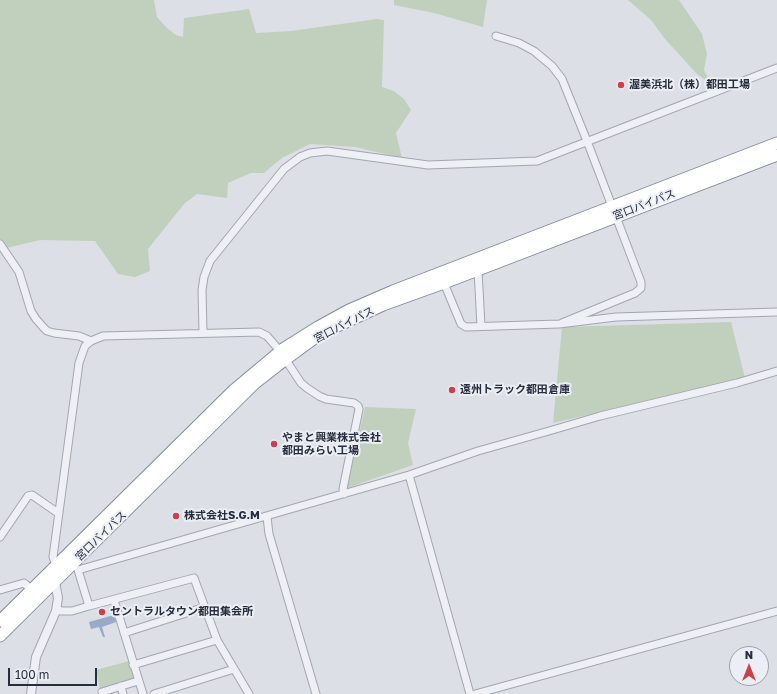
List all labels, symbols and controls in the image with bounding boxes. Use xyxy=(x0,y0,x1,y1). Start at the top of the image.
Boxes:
place label: 渥美浜北（株）都田工場 xyxy=(629,78,750,92)
marker: 渥美浜北（株）都田工場 xyxy=(616,80,626,90)
street label: 宮口バイパス xyxy=(611,187,677,223)
street label: 宮口バイパス xyxy=(312,304,376,346)
place label: 遠州トラック都田倉庫 xyxy=(460,383,570,397)
marker: 遠州トラック都田倉庫 xyxy=(447,385,457,395)
place label: やまと興業株式会社 都田みらい工場 xyxy=(282,431,381,457)
marker: やまと興業株式会社 都田みらい工場 xyxy=(269,439,279,449)
street label: 宮口バイパス xyxy=(73,508,129,564)
place label: 株式会社S.G.M xyxy=(184,509,260,523)
marker: 株式会社S.G.M xyxy=(171,511,181,521)
place label: セントラルタウン都田集会所 xyxy=(110,605,253,619)
marker: セントラルタウン都田集会所 xyxy=(97,607,107,617)
north arrow xyxy=(729,646,769,686)
text: N xyxy=(745,648,753,661)
scale bar xyxy=(10,660,99,686)
text: 100 m xyxy=(15,667,49,682)

